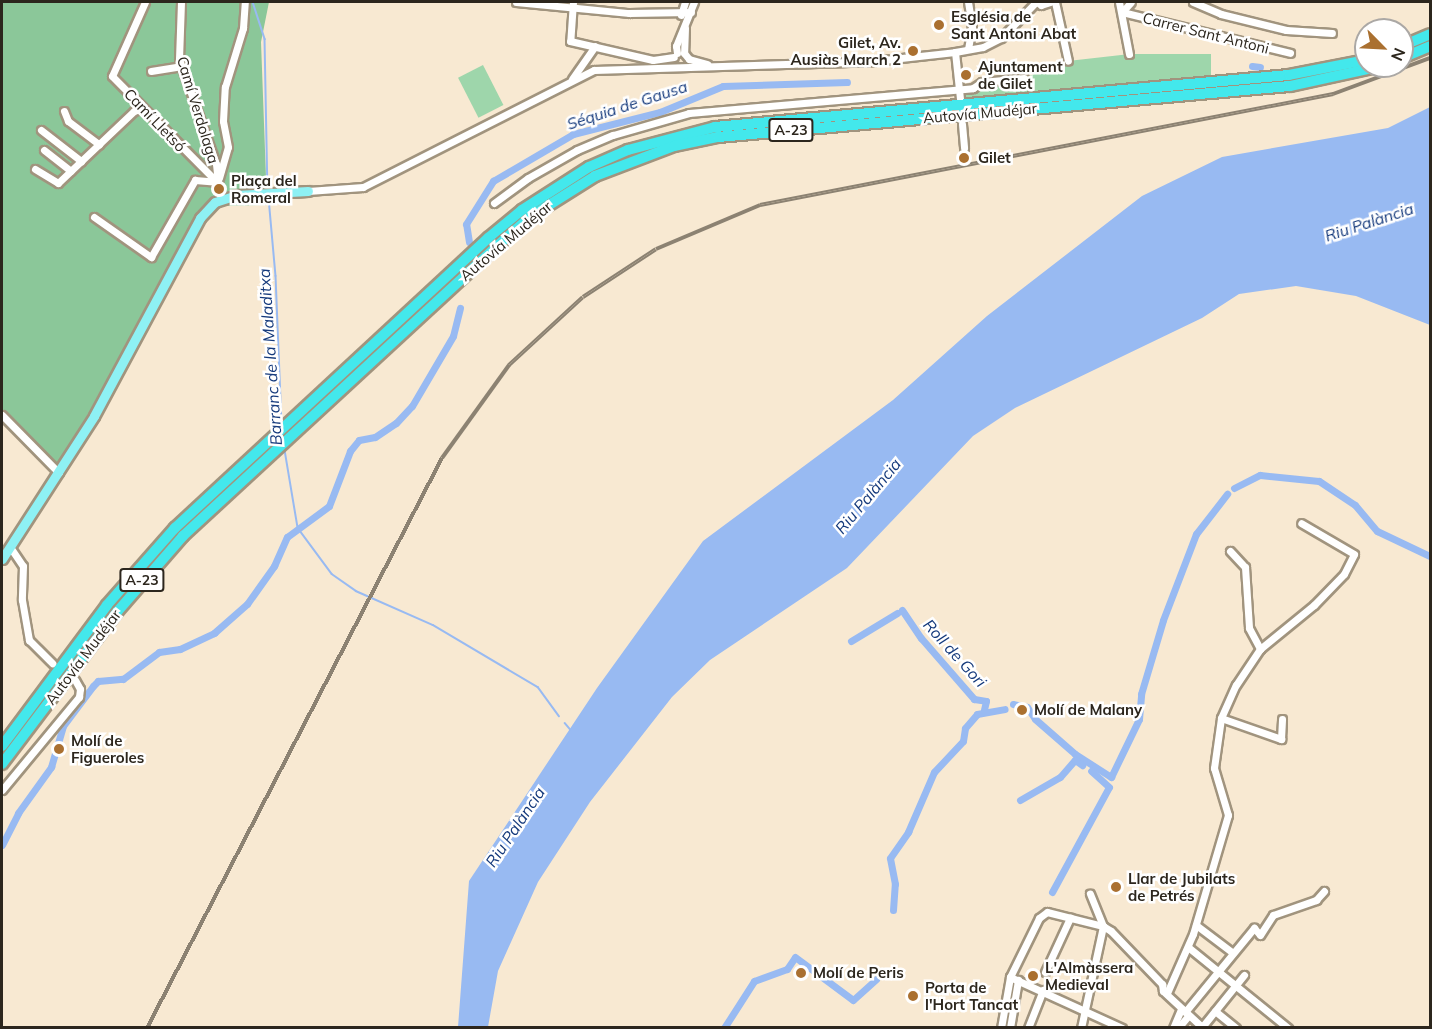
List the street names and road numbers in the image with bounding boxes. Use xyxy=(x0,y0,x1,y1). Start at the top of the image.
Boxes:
street label: Carrer Sant Antoni xyxy=(1141,9,1271,57)
street label: Camí Verdolaga xyxy=(173,54,223,166)
street label: Camí Lletsó xyxy=(120,85,190,155)
street label: Autovía Mudéjar xyxy=(922,99,1038,127)
road number: A-23 xyxy=(767,119,815,141)
street label: Autovía Mudéjar xyxy=(456,197,556,285)
road number: A-23 xyxy=(118,569,166,591)
street label: Autovía Mudéjar xyxy=(41,606,125,708)

